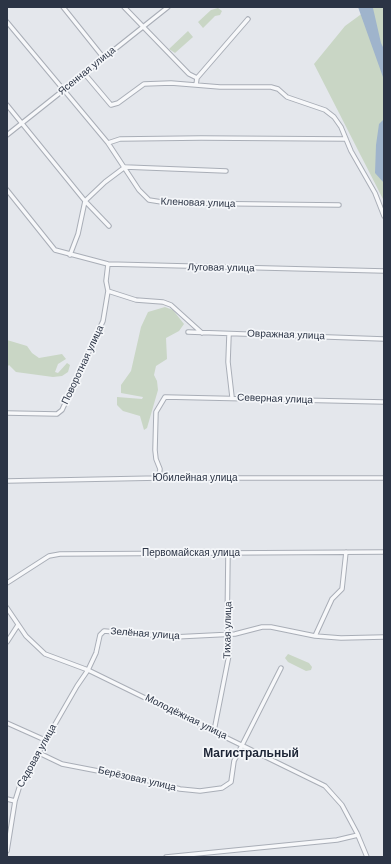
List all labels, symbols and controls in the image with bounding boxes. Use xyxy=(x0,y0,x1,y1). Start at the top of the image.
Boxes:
street label: Ясенная улица xyxy=(56,44,118,98)
street label: Кленовая улица xyxy=(160,196,236,210)
street label: Луговая улица xyxy=(187,261,255,275)
street label: Поворотная улица xyxy=(59,324,107,406)
street label: Овражная улица xyxy=(247,328,325,342)
street label: Северная улица xyxy=(237,392,313,406)
street label: Юбилейная улица xyxy=(152,472,238,484)
street label: Первомайская улица xyxy=(142,547,240,559)
street label: Тихая улица xyxy=(222,601,234,659)
street label: Зелёная улица xyxy=(110,626,180,642)
street label: Молодёжная улица xyxy=(143,692,229,742)
street label: Садовая улица xyxy=(15,722,59,790)
district label: Магистральный xyxy=(203,747,299,761)
street label: Берёзовая улица xyxy=(97,764,177,794)

